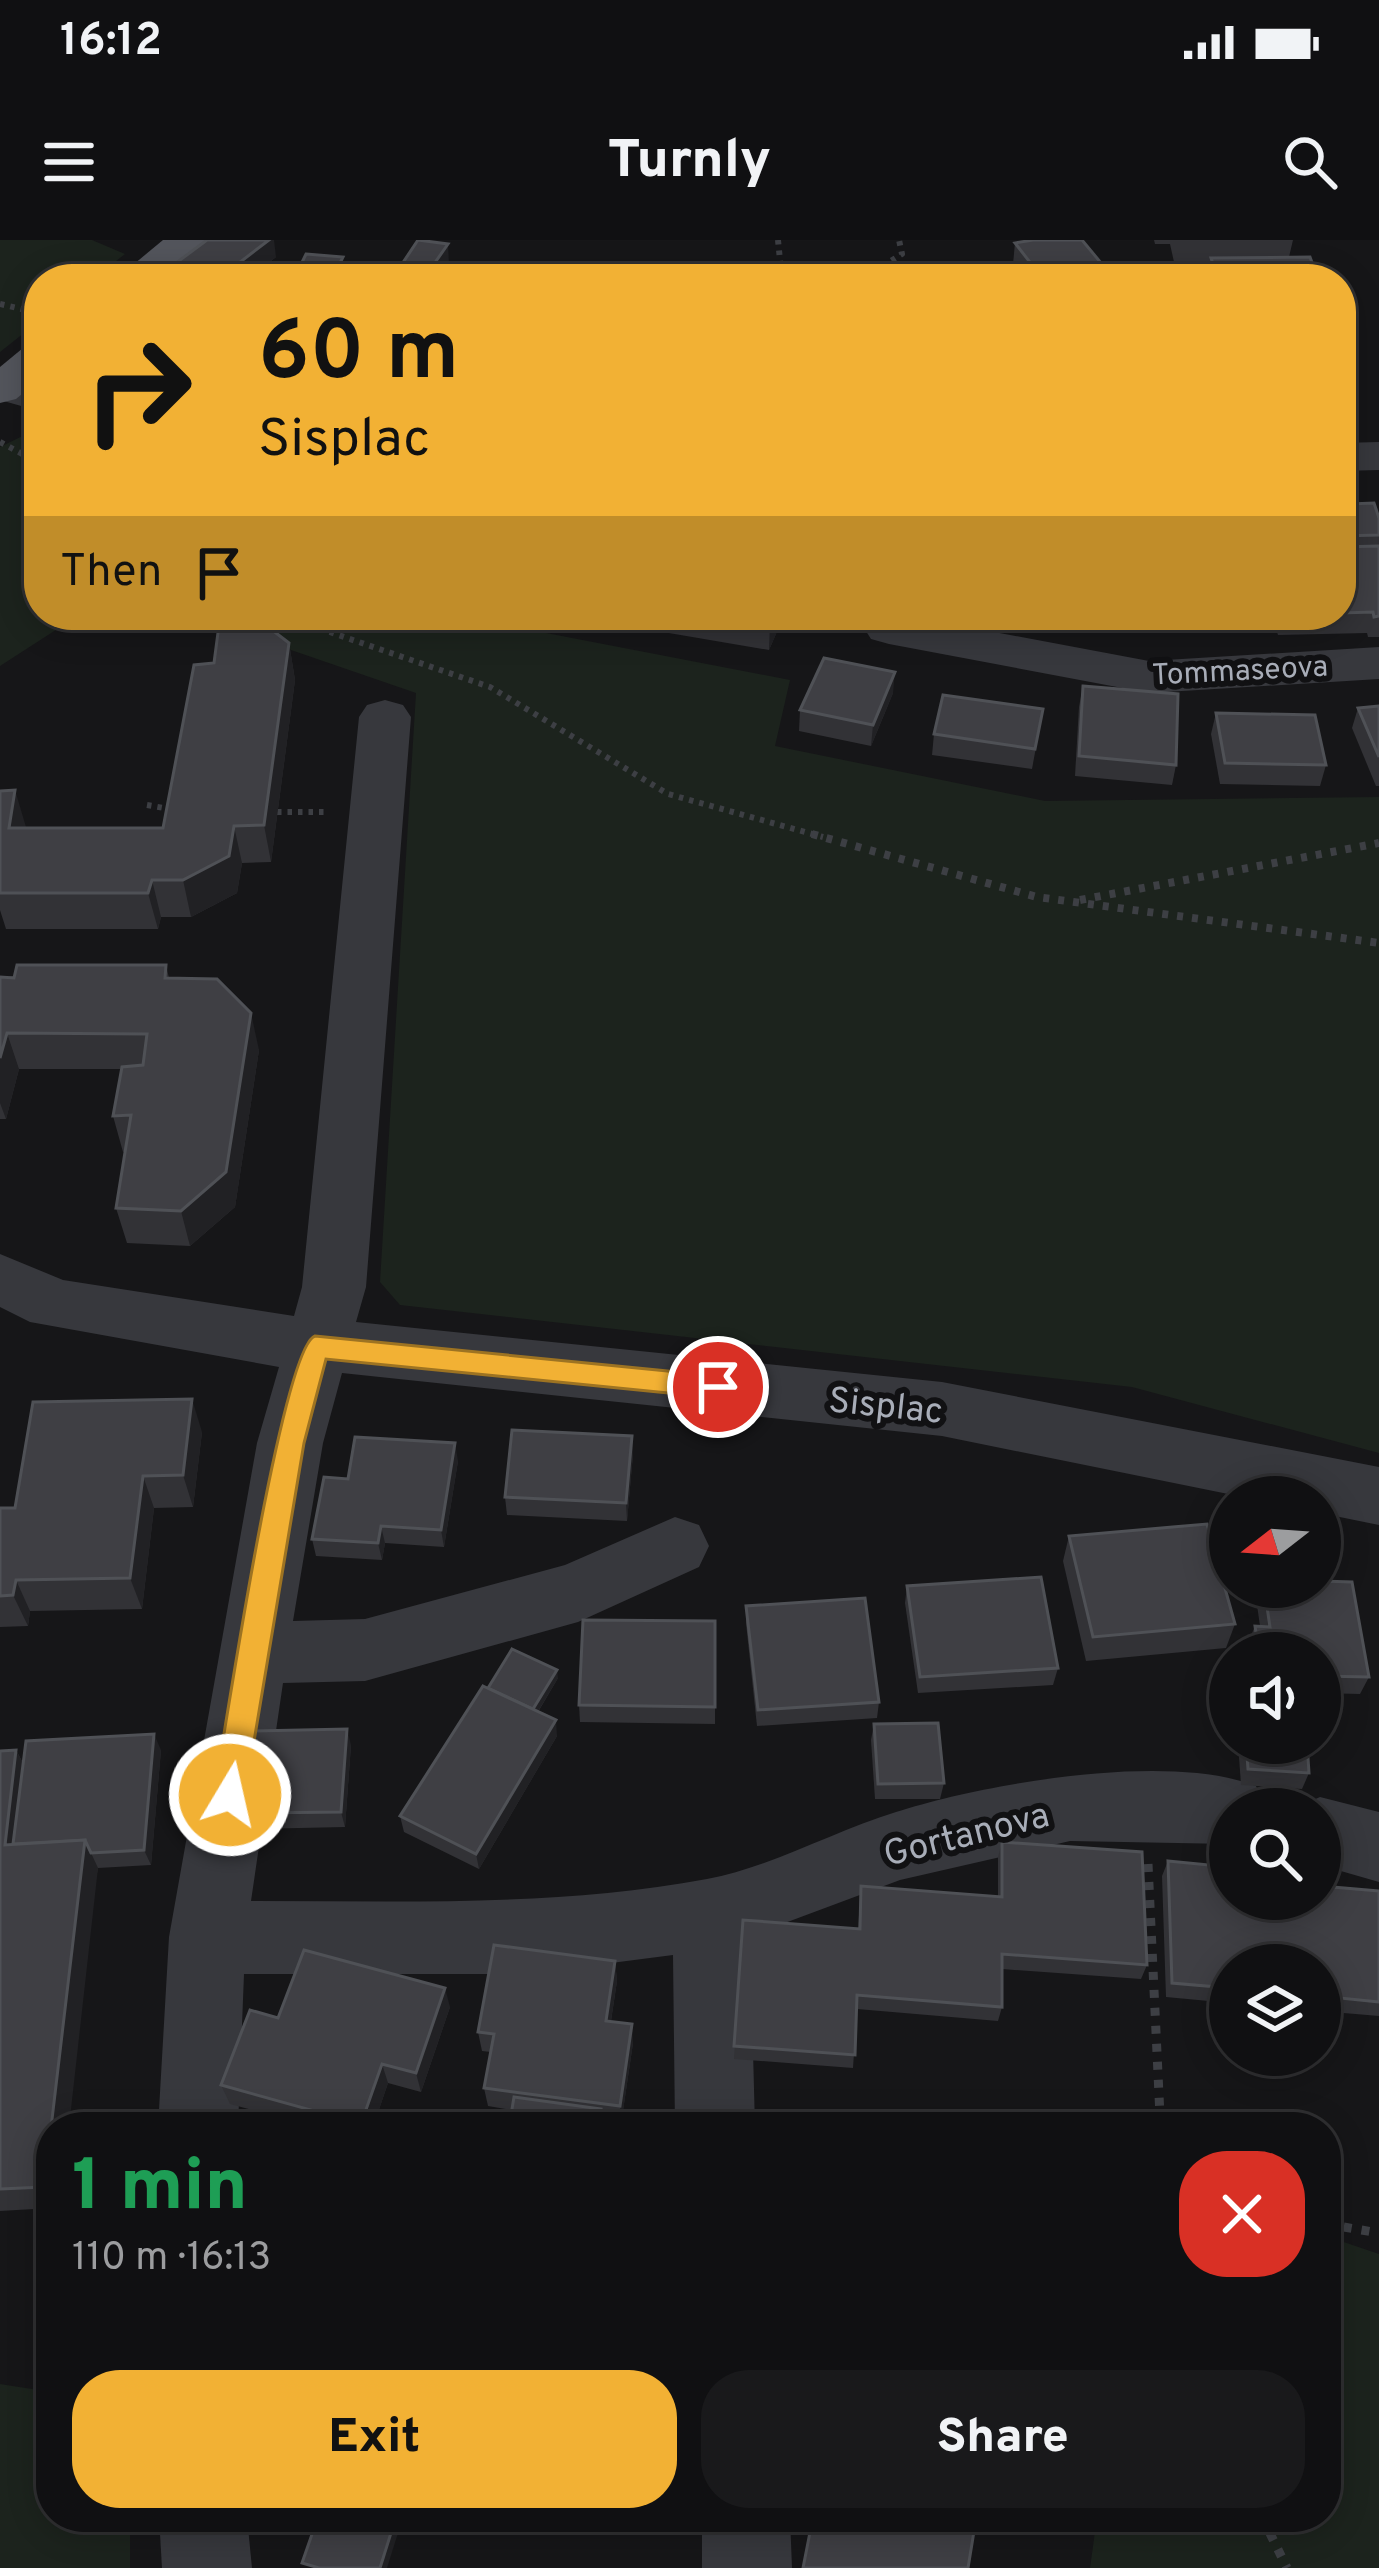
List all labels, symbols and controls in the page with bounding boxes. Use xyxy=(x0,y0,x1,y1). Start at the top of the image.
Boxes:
text: 16:12 xyxy=(60,14,162,71)
text: Turnly xyxy=(608,128,771,197)
icon: menu xyxy=(36,129,102,195)
icon: search xyxy=(1277,129,1343,195)
text: 60 m xyxy=(258,303,459,409)
icon: right xyxy=(60,312,216,468)
text: Sisplac xyxy=(258,407,430,476)
icon: arrive xyxy=(186,540,252,606)
text: Then xyxy=(60,545,162,602)
street label: Tommaseova xyxy=(1151,649,1329,696)
pin xyxy=(667,1336,769,1438)
icon: arrive xyxy=(685,1354,751,1420)
street label: Sisplac xyxy=(826,1379,945,1437)
north arrow xyxy=(1209,1476,1341,1608)
map controls xyxy=(1209,1476,1341,2076)
button: sound xyxy=(1209,1632,1341,1764)
position arrow xyxy=(167,1732,293,1858)
button: search xyxy=(1209,1788,1341,1920)
street label: Gortanova xyxy=(879,1794,1055,1880)
button: layers xyxy=(1209,1944,1341,2076)
text: 1 min xyxy=(72,2144,248,2236)
button: close xyxy=(1179,2151,1305,2277)
text: 110 m · 16:13 xyxy=(72,2235,271,2284)
button: Exit xyxy=(72,2370,677,2508)
button: Share xyxy=(701,2370,1305,2508)

